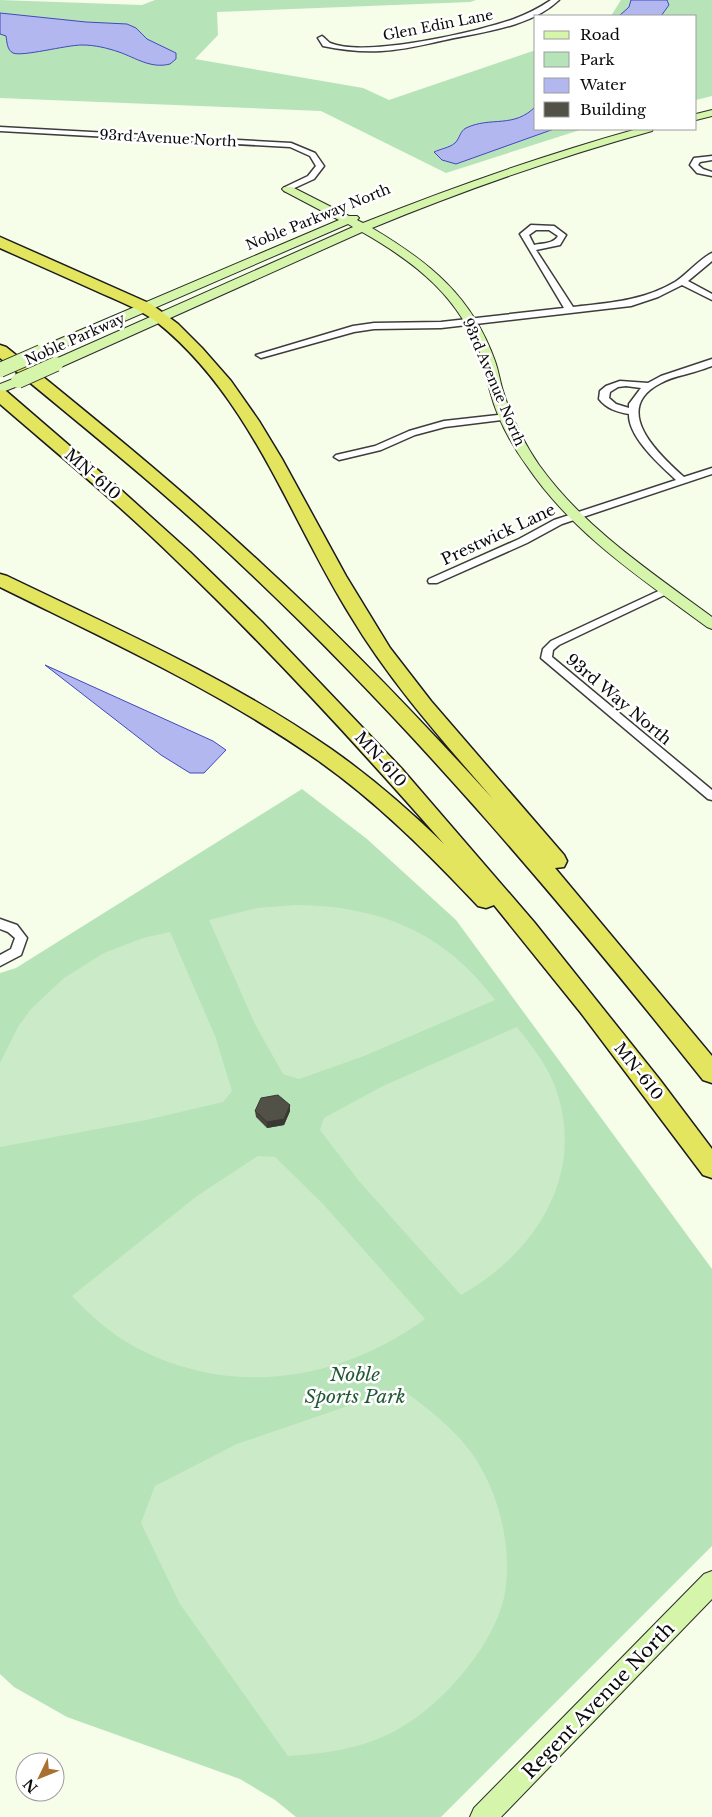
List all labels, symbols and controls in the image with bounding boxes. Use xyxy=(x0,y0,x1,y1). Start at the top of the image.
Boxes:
street label: Glen Edin Lane xyxy=(381,5,495,45)
legend xyxy=(534,15,697,130)
text: Road xyxy=(580,25,620,44)
text: Park xyxy=(580,50,616,69)
text: Water xyxy=(579,75,627,94)
text: Building xyxy=(580,100,647,119)
street label: 93rd Avenue North xyxy=(99,125,237,151)
street label: Noble Parkway North xyxy=(243,180,393,254)
street label: Noble Parkway xyxy=(22,309,128,369)
street label: 93rd Avenue North xyxy=(459,315,529,449)
street label: MN-610 xyxy=(61,444,125,504)
street label: Prestwick Lane xyxy=(438,499,558,569)
street label: 93rd Way North xyxy=(562,649,676,749)
street label: MN-610 xyxy=(351,727,411,791)
street label: MN-610 xyxy=(610,1038,668,1104)
park label: Noble Sports Park xyxy=(304,1363,406,1408)
street label: Regent Avenue North xyxy=(518,1617,679,1783)
north arrow xyxy=(15,1752,65,1802)
text: N xyxy=(19,1775,42,1797)

